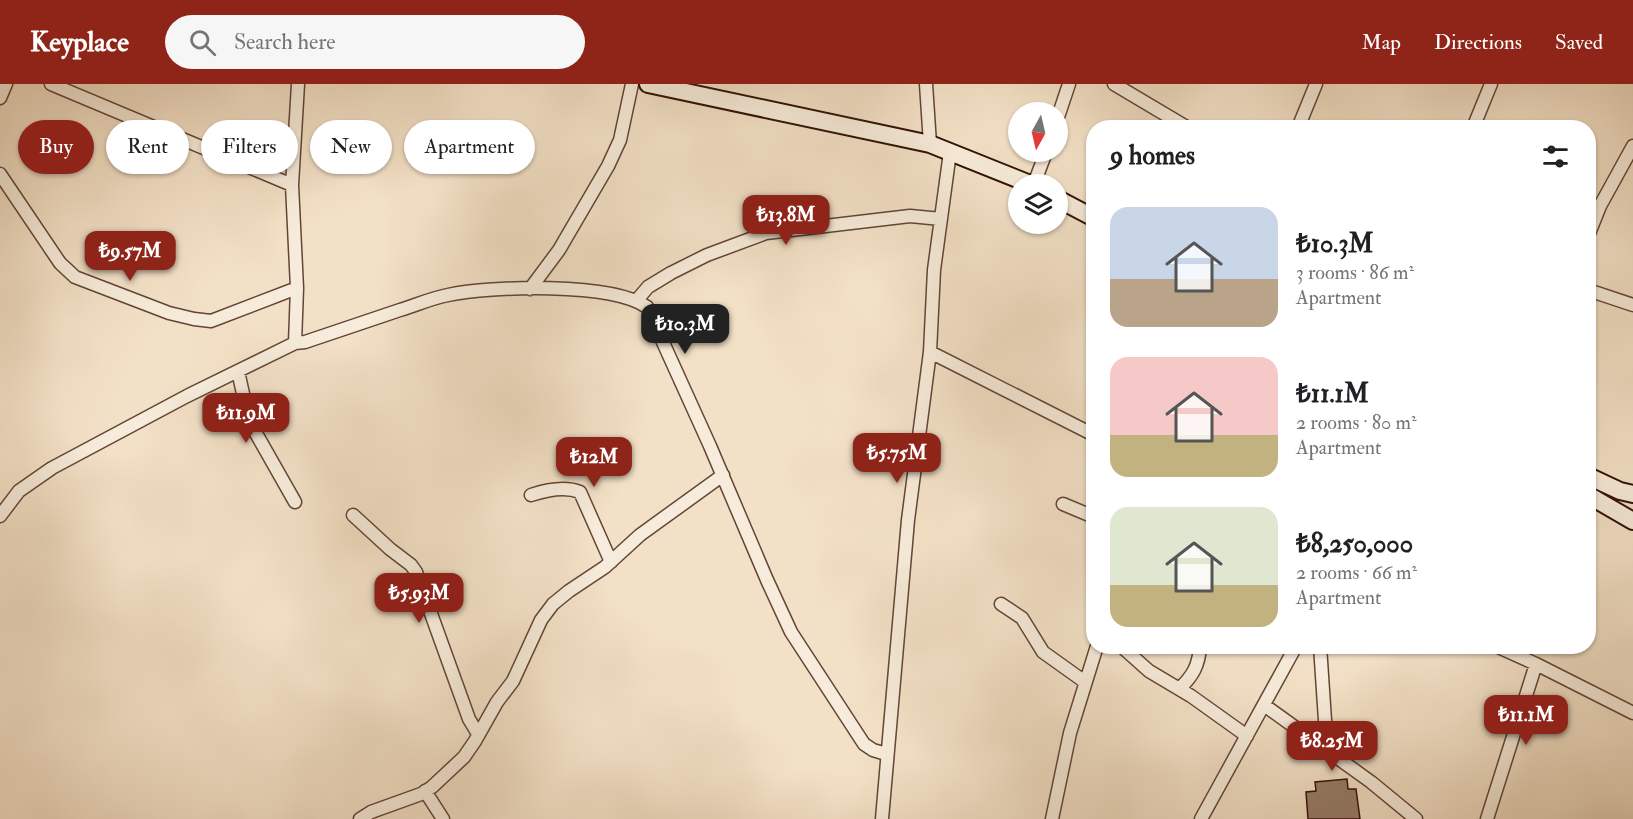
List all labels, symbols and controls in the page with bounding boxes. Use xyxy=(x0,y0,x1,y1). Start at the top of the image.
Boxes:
search box xyxy=(165,15,585,69)
text: Keyplace xyxy=(30,25,129,60)
icon: search xyxy=(186,26,219,59)
text: Search here xyxy=(234,28,336,56)
text: Map xyxy=(1361,29,1401,56)
text: Directions xyxy=(1434,29,1522,56)
text: Saved xyxy=(1555,29,1603,56)
north arrow xyxy=(1008,102,1068,162)
map controls xyxy=(1008,102,1068,234)
chip: Buy xyxy=(18,120,94,174)
chip: Rent xyxy=(106,120,189,174)
chip: Filters xyxy=(201,120,298,174)
chip: New xyxy=(310,120,392,174)
chip: Apartment xyxy=(404,120,535,174)
text: 9 homes xyxy=(1110,140,1195,172)
icon: filters xyxy=(1539,140,1572,173)
button: layers xyxy=(1008,174,1068,234)
pin: ₺13.8M xyxy=(737,195,835,246)
text: ₺13.8M xyxy=(757,202,815,227)
text: ₺10.3M xyxy=(1296,228,1374,260)
pin: ₺9.57M xyxy=(81,231,179,282)
icon: home xyxy=(1158,231,1230,303)
text: ₺9.57M xyxy=(99,238,161,263)
text: 3 rooms · 86 m² xyxy=(1296,260,1414,285)
text: Apartment xyxy=(1296,285,1381,310)
pin: ₺10.3M xyxy=(636,304,734,355)
text: ₺10.3M xyxy=(655,311,715,336)
text: ₺11.1M xyxy=(1296,378,1369,410)
icon: home xyxy=(1158,381,1230,453)
pin: ₺11.9M xyxy=(197,393,295,444)
text: ₺11.9M xyxy=(216,400,276,425)
text: 2 rooms · 80 m² xyxy=(1296,410,1417,435)
pin: ₺5.75M xyxy=(848,433,946,484)
text: Apartment xyxy=(1296,435,1381,460)
pin: ₺12M xyxy=(558,437,630,488)
text: ₺5.75M xyxy=(867,440,927,465)
text: ₺12M xyxy=(570,444,618,469)
text: ₺8,250,000 xyxy=(1296,528,1413,560)
icon: home xyxy=(1158,531,1230,603)
text: 2 rooms · 66 m² xyxy=(1296,560,1417,585)
pin: ₺5.93M xyxy=(370,573,468,624)
text: ₺5.93M xyxy=(388,580,450,605)
text: Apartment xyxy=(1296,585,1381,610)
pin: ₺11.1M xyxy=(1477,695,1575,746)
text: ₺11.1M xyxy=(1498,702,1554,727)
pin: ₺8.25M xyxy=(1283,721,1381,772)
text: ₺8.25M xyxy=(1301,728,1363,753)

